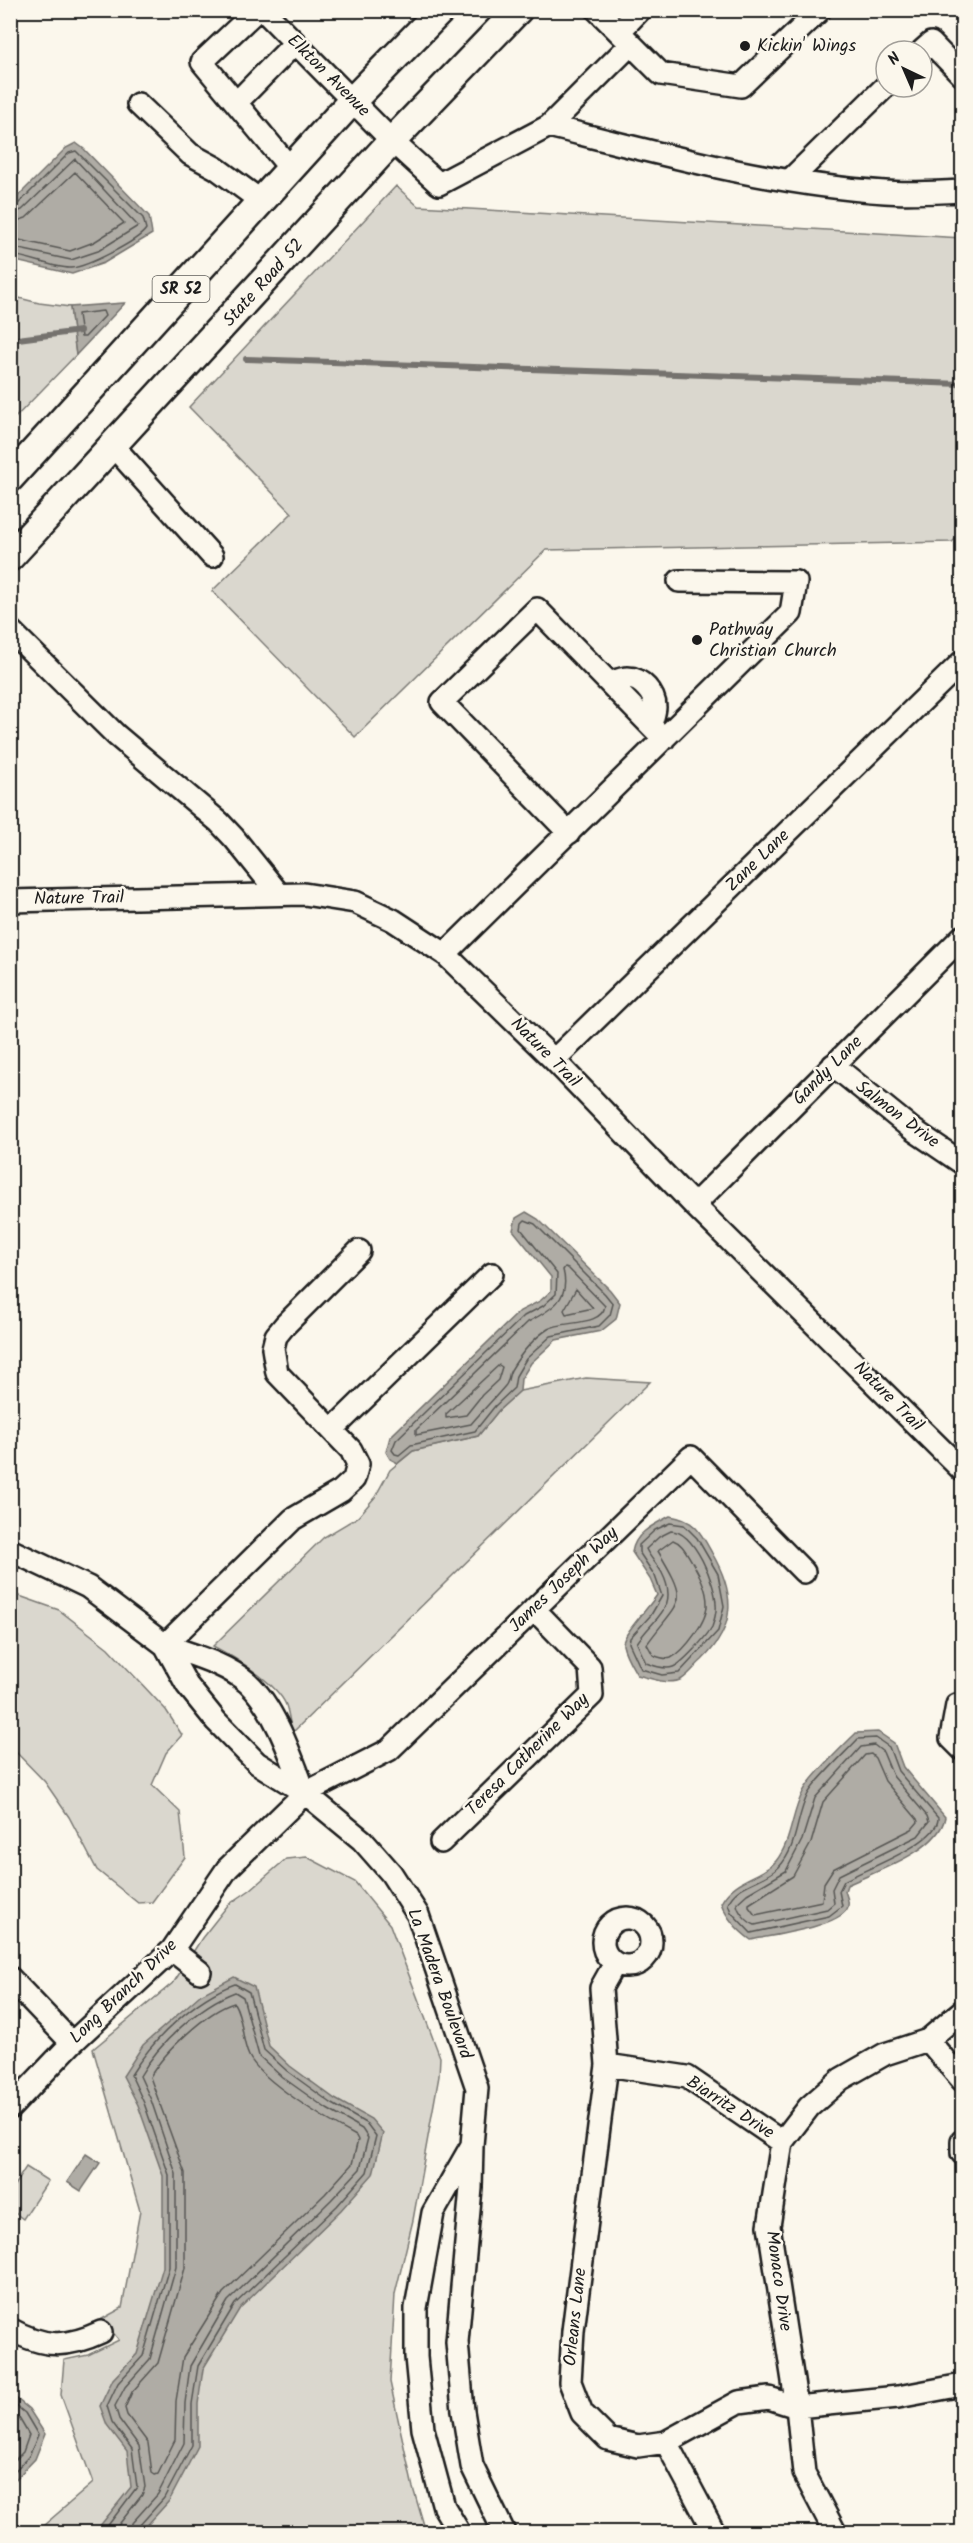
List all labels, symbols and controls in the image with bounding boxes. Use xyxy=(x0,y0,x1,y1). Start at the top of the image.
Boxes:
street label: Elkton Avenue xyxy=(279,27,377,125)
place label: Kickin' Wings xyxy=(757,32,857,61)
marker: Kickin' Wings xyxy=(738,39,752,53)
north arrow xyxy=(874,39,934,99)
text: N xyxy=(882,47,907,72)
street label: State Road 52 xyxy=(216,232,312,334)
road number: SR 52 xyxy=(152,276,210,302)
place label: Pathway Christian Church xyxy=(709,616,837,666)
marker: Pathway Christian Church xyxy=(690,633,704,647)
street label: Zane Lane xyxy=(719,823,797,899)
street label: Nature Trail xyxy=(34,884,125,914)
street label: Nature Trail xyxy=(503,1011,588,1096)
street label: Gandy Lane xyxy=(786,1029,870,1113)
street label: Salmon Drive xyxy=(849,1074,945,1156)
street label: Nature Trail xyxy=(846,1355,931,1440)
street label: James Joseph Way xyxy=(503,1520,626,1640)
street label: Teresa Catherine Way xyxy=(459,1686,597,1824)
street label: La Madera Boulevard xyxy=(398,1905,480,2064)
street label: Long Branch Drive xyxy=(63,1933,185,2051)
street label: Biarritz Drive xyxy=(680,2069,780,2147)
street label: Monaco Drive xyxy=(757,2229,799,2333)
street label: Orleans Lane xyxy=(556,2267,596,2367)

